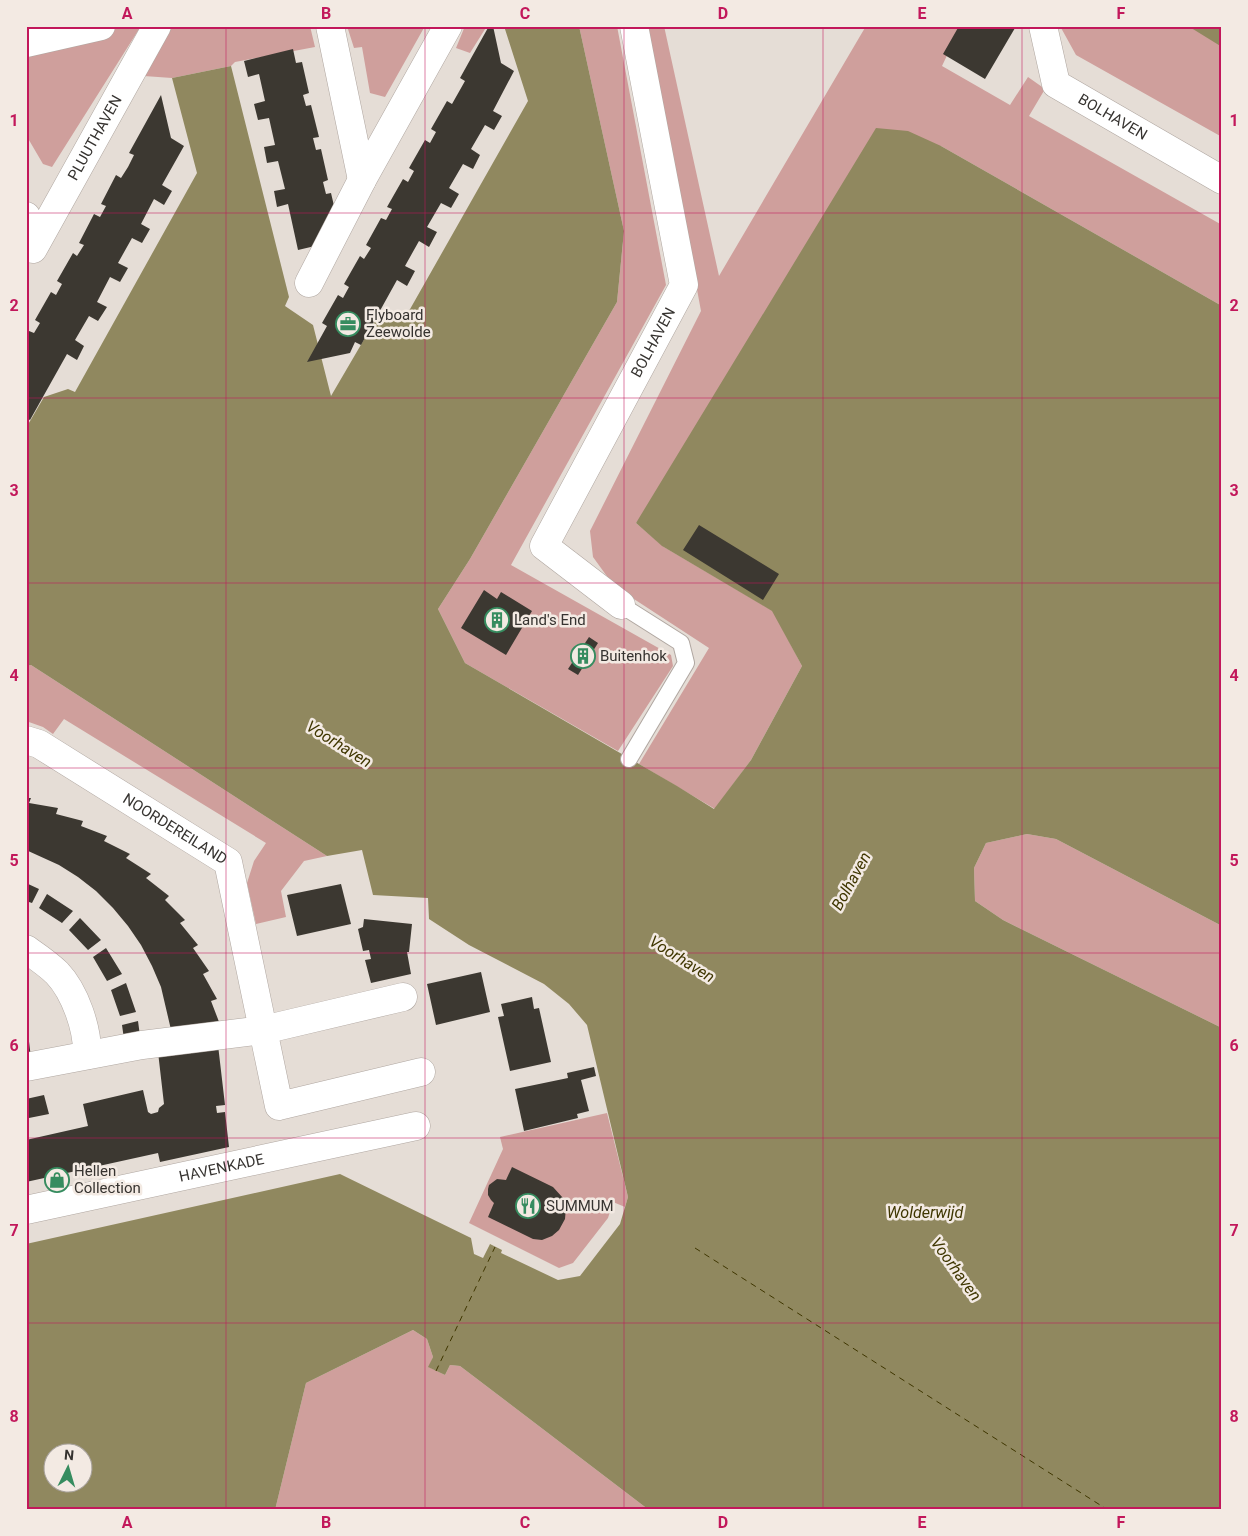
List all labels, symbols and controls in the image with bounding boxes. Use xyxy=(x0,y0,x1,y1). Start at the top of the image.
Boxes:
text: A xyxy=(122,4,133,23)
text: B xyxy=(321,4,331,23)
text: C xyxy=(520,4,530,23)
text: D xyxy=(718,4,728,23)
text: E xyxy=(918,4,927,23)
text: F xyxy=(1117,4,1126,23)
street label: BOLHAVEN xyxy=(1075,90,1150,144)
street label: PLUUTHAVEN xyxy=(64,92,126,183)
text: 1 xyxy=(9,111,19,130)
text: 1 xyxy=(1229,111,1239,130)
text: 2 xyxy=(9,296,19,315)
text: 2 xyxy=(1229,296,1239,315)
street label: BOLHAVEN xyxy=(627,304,679,380)
place label: Flyboard Zeewolde xyxy=(366,306,431,341)
office icon: Flyboard Zeewolde xyxy=(335,311,361,337)
text: 3 xyxy=(9,481,19,500)
text: 3 xyxy=(1229,481,1239,500)
building icon: Land's End xyxy=(484,607,510,633)
place label: Land's End xyxy=(514,611,586,629)
building icon: Buitenhok xyxy=(570,643,596,669)
place label: Buitenhok xyxy=(600,647,667,665)
text: 4 xyxy=(9,666,19,685)
text: 4 xyxy=(1229,666,1239,685)
water label: Voorhaven xyxy=(303,716,375,772)
street label: NOORDEREILAND xyxy=(120,790,230,868)
water label: Bolhaven xyxy=(827,849,875,913)
text: 5 xyxy=(9,851,19,870)
text: 5 xyxy=(1229,851,1239,870)
water label: Voorhaven xyxy=(646,931,718,987)
text: 6 xyxy=(9,1036,19,1055)
text: 6 xyxy=(1229,1036,1239,1055)
street label: HAVENKADE xyxy=(177,1150,266,1186)
place label: Hellen Collection xyxy=(74,1162,141,1197)
shop icon: Hellen Collection xyxy=(44,1167,70,1193)
restaurant icon: SUMMUM xyxy=(515,1193,541,1219)
place label: SUMMUM xyxy=(546,1197,614,1215)
water label: Wolderwijd xyxy=(887,1203,963,1222)
text: 7 xyxy=(9,1221,19,1240)
text: 7 xyxy=(1229,1221,1239,1240)
water label: Voorhaven xyxy=(927,1234,985,1304)
text: 8 xyxy=(9,1407,19,1426)
text: 8 xyxy=(1229,1407,1239,1426)
north arrow xyxy=(42,1444,92,1494)
text: N xyxy=(64,1447,75,1463)
text: A xyxy=(122,1513,133,1532)
text: B xyxy=(321,1513,331,1532)
text: C xyxy=(520,1513,530,1532)
text: D xyxy=(718,1513,728,1532)
text: E xyxy=(918,1513,927,1532)
text: F xyxy=(1117,1513,1126,1532)

